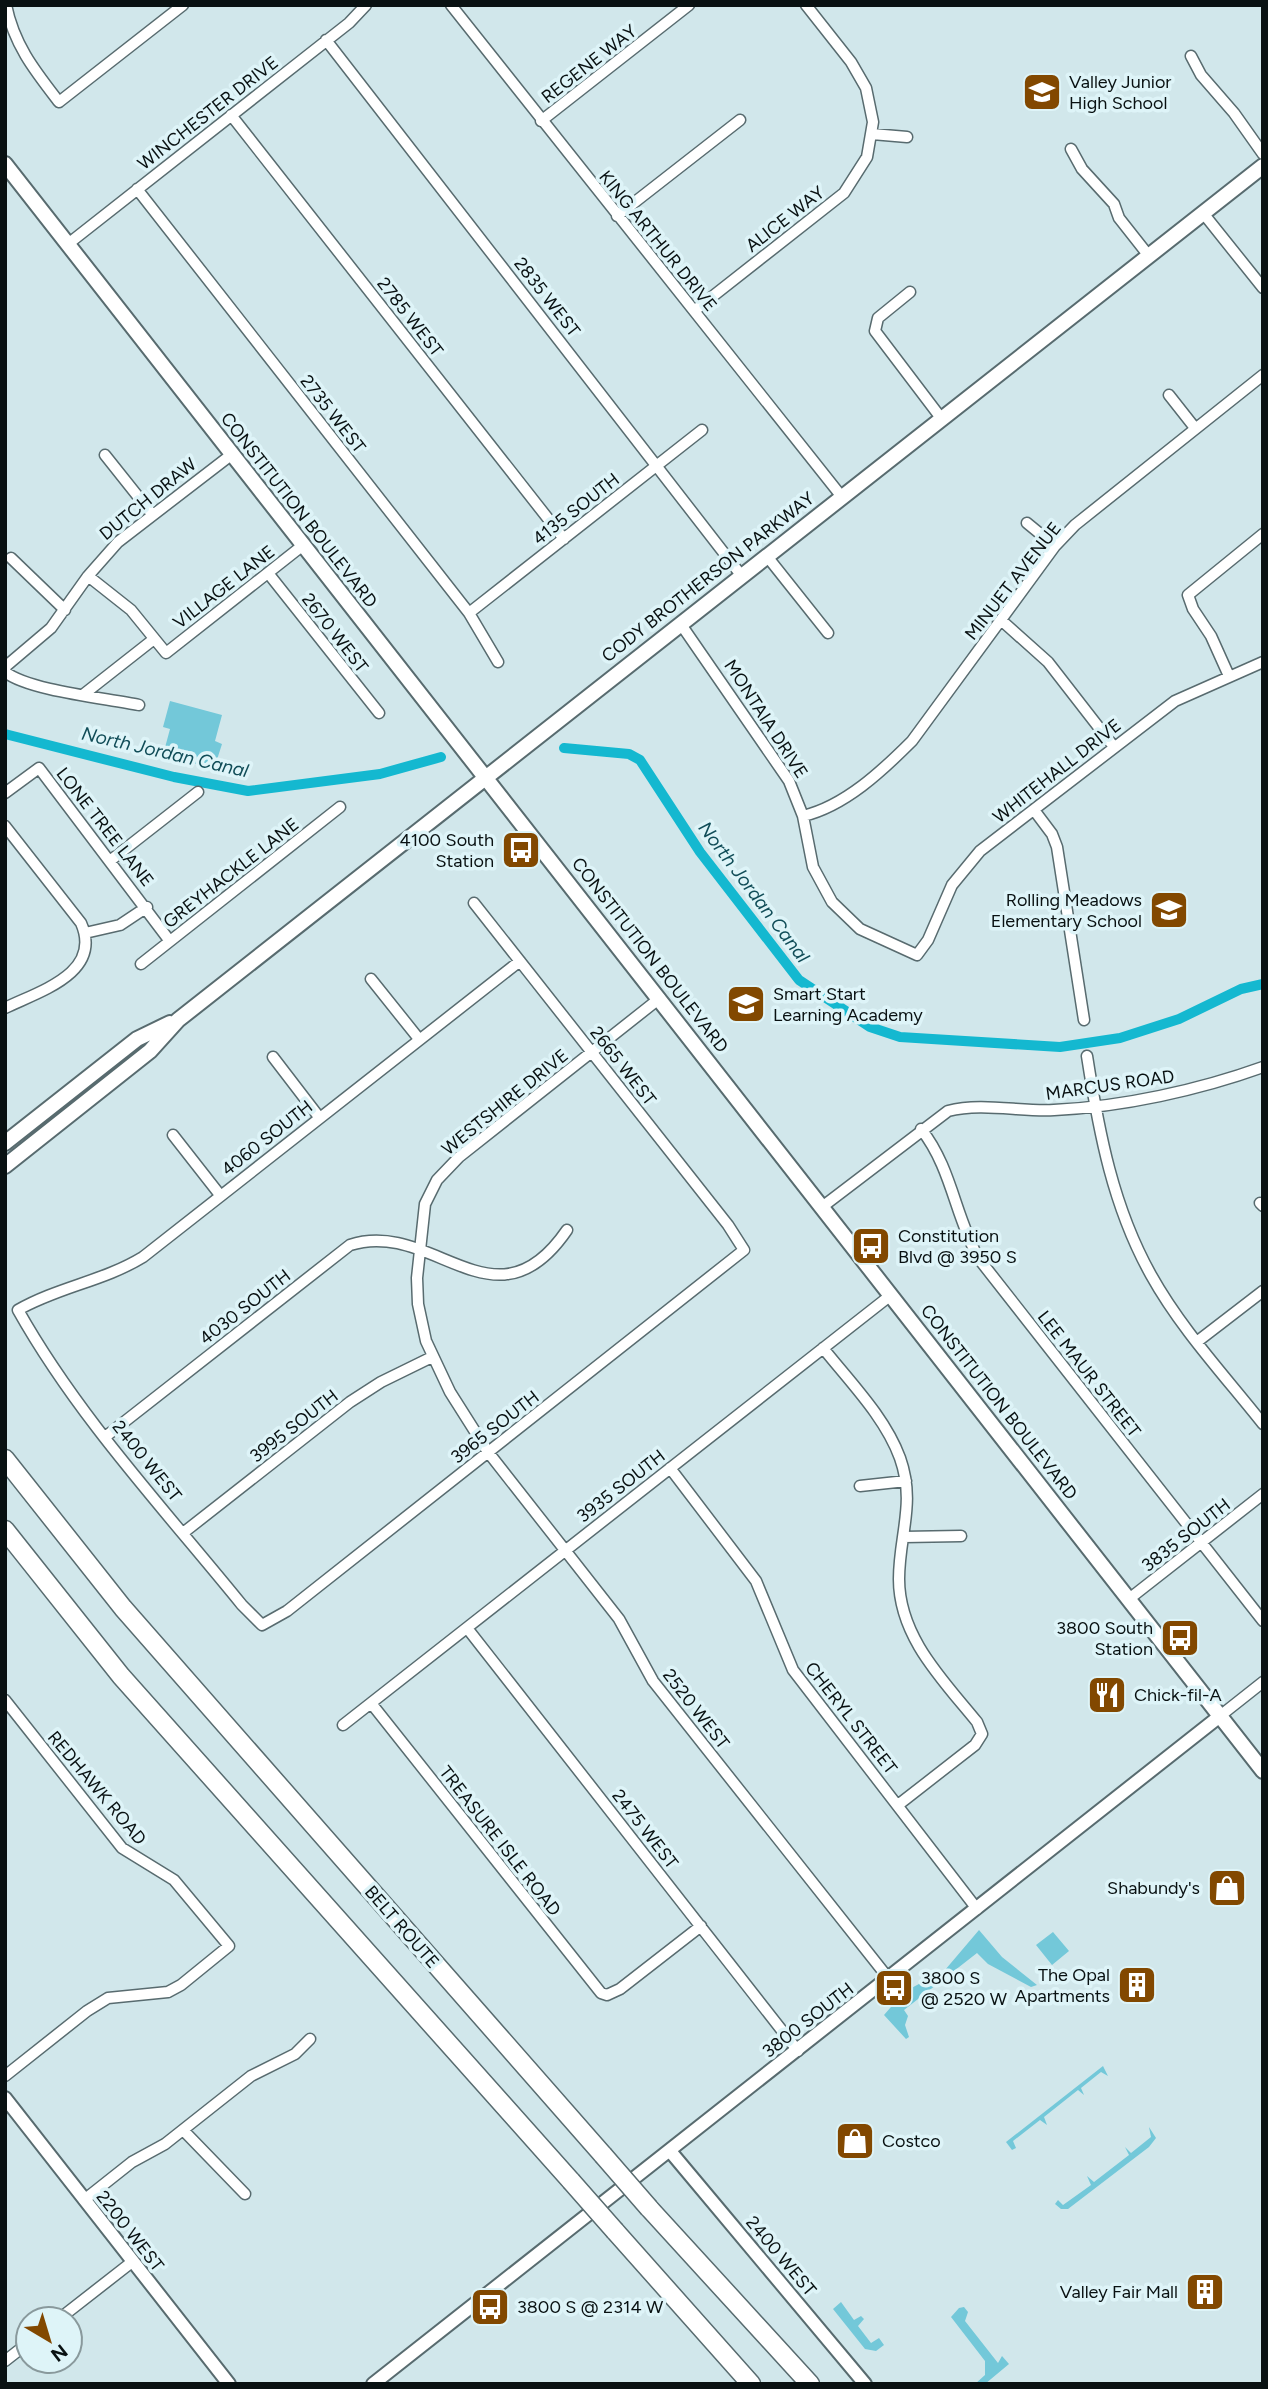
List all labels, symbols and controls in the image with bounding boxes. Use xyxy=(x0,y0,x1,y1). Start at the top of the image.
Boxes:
street label: REGENE WAY xyxy=(537,20,641,108)
street label: WINCHESTER DRIVE xyxy=(133,51,283,175)
school or university icon: Valley Junior High School xyxy=(1021,71,1063,113)
place label: Valley Junior High School xyxy=(1069,71,1171,114)
street label: KING ARTHUR DRIVE xyxy=(594,166,722,316)
street label: ALICE WAY xyxy=(741,181,829,257)
street label: 2835 WEST xyxy=(509,253,585,341)
street label: 2785 WEST xyxy=(372,273,448,361)
street label: 2735 WEST xyxy=(296,370,370,458)
street label: CONSTITUTION BOULEVARD xyxy=(216,408,382,612)
street label: DUTCH DRAW xyxy=(95,453,201,545)
street label: 4135 SOUTH xyxy=(528,468,624,550)
street label: CODY BROTHERSON PARKWAY xyxy=(597,487,819,667)
street label: MINUET AVENUE xyxy=(960,518,1066,644)
street label: VILLAGE LANE xyxy=(169,541,279,633)
street label: 2670 WEST xyxy=(297,589,373,677)
street label: MONTAIA DRIVE xyxy=(719,655,813,783)
street label: WHITEHALL DRIVE xyxy=(988,714,1126,828)
water label: North Jordan Canal xyxy=(79,722,251,783)
street label: LONE TREE LANE xyxy=(52,763,158,891)
street label: GREYHACKLE LANE xyxy=(159,813,303,933)
water label: North Jordan Canal xyxy=(693,817,815,968)
place label: 4100 South Station xyxy=(399,829,494,872)
bus stop icon: 4100 South Station xyxy=(500,829,542,871)
street label: CONSTITUTION BOULEVARD xyxy=(567,853,733,1057)
place label: Rolling Meadows Elementary School xyxy=(991,889,1142,932)
school or university icon: Rolling Meadows Elementary School xyxy=(1148,889,1190,931)
school or university icon: Smart Start Learning Academy xyxy=(725,983,767,1025)
place label: Smart Start Learning Academy xyxy=(773,983,923,1026)
street label: 2665 WEST xyxy=(585,1022,661,1110)
street label: WESTSHIRE DRIVE xyxy=(437,1044,573,1160)
street label: MARCUS ROAD xyxy=(1044,1065,1176,1105)
street label: 4060 SOUTH xyxy=(217,1095,317,1181)
bus stop icon: Constitution Blvd @ 3950 S xyxy=(850,1225,892,1267)
place label: Constitution Blvd @ 3950 S xyxy=(898,1225,1017,1268)
street label: 4030 SOUTH xyxy=(195,1265,295,1349)
street label: CONSTITUTION BOULEVARD xyxy=(916,1300,1082,1504)
street label: LEE MAUR STREET xyxy=(1033,1306,1145,1442)
street label: 3995 SOUTH xyxy=(245,1385,343,1467)
street label: 3965 SOUTH xyxy=(446,1386,544,1468)
street label: 2400 WEST xyxy=(108,1416,186,1506)
street label: 3935 SOUTH xyxy=(573,1445,669,1527)
street label: 3835 SOUTH xyxy=(1137,1494,1235,1576)
place label: 3800 South Station xyxy=(1056,1617,1153,1660)
bus stop icon: 3800 South Station xyxy=(1159,1617,1201,1659)
street label: CHERYL STREET xyxy=(800,1657,902,1779)
street label: 2520 WEST xyxy=(658,1665,734,1753)
restaurant icon: Chick-fil-A xyxy=(1086,1674,1128,1716)
place label: Chick-fil-A xyxy=(1134,1684,1222,1706)
street label: REDHAWK ROAD xyxy=(43,1727,151,1849)
street label: TREASURE ISLE ROAD xyxy=(435,1762,565,1920)
street label: 2475 WEST xyxy=(607,1785,683,1873)
shop icon: Shabundy's xyxy=(1206,1867,1248,1909)
place label: Shabundy's xyxy=(1107,1877,1200,1899)
street label: BELT ROUTE xyxy=(360,1881,444,1973)
place label: The Opal Apartments xyxy=(1015,1964,1110,2007)
building icon: The Opal Apartments xyxy=(1116,1964,1158,2006)
bus stop icon: 3800 S @ 2520 W xyxy=(873,1967,915,2009)
place label: 3800 S @ 2520 W xyxy=(921,1967,1008,2010)
street label: 3800 SOUTH xyxy=(758,1978,858,2062)
shop icon: Costco xyxy=(834,2120,876,2162)
place label: Costco xyxy=(882,2130,941,2152)
street label: 2200 WEST xyxy=(92,2186,168,2276)
street label: 2400 WEST xyxy=(741,2212,821,2301)
building icon: Valley Fair Mall xyxy=(1184,2271,1226,2313)
place label: Valley Fair Mall xyxy=(1060,2281,1178,2303)
bus stop icon: 3800 S @ 2314 W xyxy=(469,2286,511,2328)
place label: 3800 S @ 2314 W xyxy=(517,2296,664,2318)
north arrow xyxy=(14,2305,84,2375)
text: N xyxy=(46,2339,72,2367)

